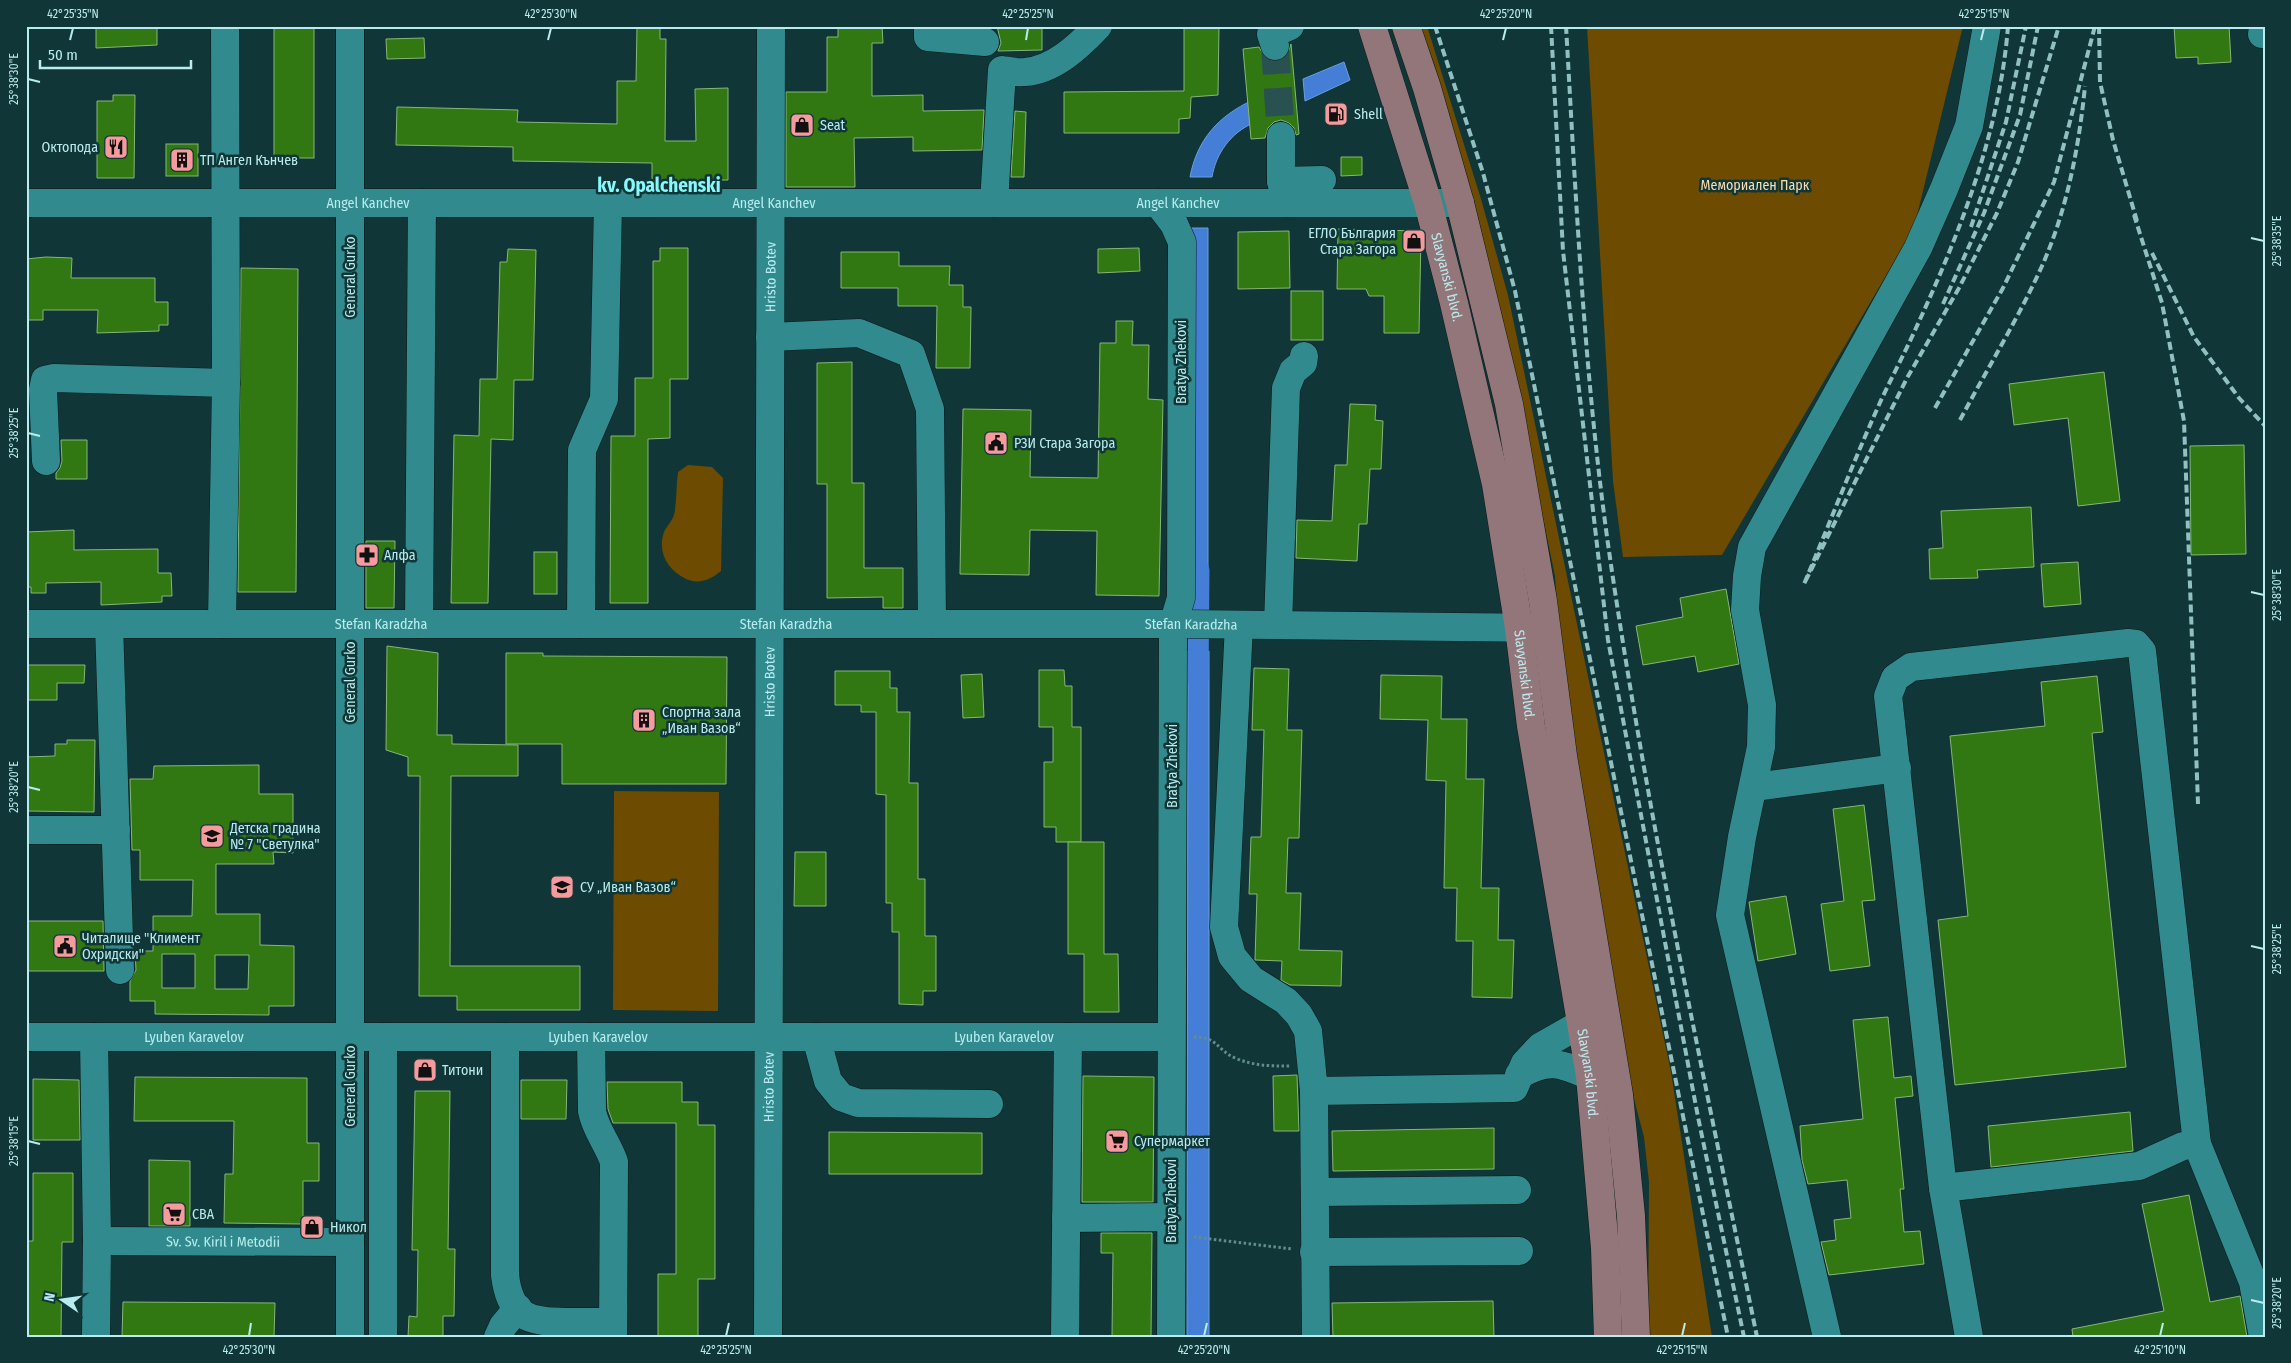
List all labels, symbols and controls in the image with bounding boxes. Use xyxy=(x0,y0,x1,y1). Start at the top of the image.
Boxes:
text: 42°25'35"N xyxy=(47,7,99,21)
text: 42°25'30"N xyxy=(525,7,577,21)
text: 42°25'25"N xyxy=(1002,7,1054,21)
text: 42°25'20"N xyxy=(1480,7,1532,21)
text: 42°25'15"N xyxy=(1958,7,2010,21)
scale bar xyxy=(40,38,191,70)
text: 50 m xyxy=(48,46,78,64)
text: 25°38'30"E xyxy=(7,53,21,105)
fuel station icon: Shell xyxy=(1323,101,1349,127)
place label: Shell xyxy=(1354,106,1383,123)
shop icon: Seat xyxy=(789,112,815,138)
place label: Seat xyxy=(820,117,846,134)
restaurant icon: Октопода xyxy=(103,134,129,160)
place label: Октопода xyxy=(41,139,98,156)
building icon: ТП Ангел Кънчев xyxy=(169,147,195,173)
place label: ТП Ангел Кънчев xyxy=(200,152,298,169)
district label: kv. Opalchenski xyxy=(597,174,721,197)
park label: Мемориален Парк xyxy=(1701,177,1810,194)
street label: Angel Kanchev xyxy=(326,195,410,212)
street label: Angel Kanchev xyxy=(732,195,816,212)
street label: Angel Kanchev xyxy=(1136,195,1220,212)
text: 25°38'35"E xyxy=(2270,215,2284,266)
place label: ЕГЛО България Стара Загора xyxy=(1308,225,1396,258)
shop icon: ЕГЛО България Стара Загора xyxy=(1401,228,1427,254)
street label: Slavyanski blvd. xyxy=(1427,231,1466,323)
street label: General Gurko xyxy=(342,236,359,318)
street label: Hristo Botev xyxy=(762,241,780,312)
street label: Bratya Zhekovi xyxy=(1173,320,1190,404)
text: 25°38'25"E xyxy=(7,407,21,458)
public building icon: РЗИ Стара Загора xyxy=(983,430,1009,456)
place label: РЗИ Стара Загора xyxy=(1014,435,1115,452)
pharmacy icon: Алфа xyxy=(354,542,380,568)
place label: Алфа xyxy=(384,547,416,564)
text: 25°38'30"E xyxy=(2270,569,2284,621)
street label: Stefan Karadzha xyxy=(335,616,427,633)
street label: Stefan Karadzha xyxy=(740,616,832,633)
street label: Stefan Karadzha xyxy=(1145,616,1238,634)
street label: Slavyanski blvd. xyxy=(1510,629,1538,721)
street label: General Gurko xyxy=(342,641,359,723)
street label: Hristo Botev xyxy=(761,646,779,717)
place label: Спортна зала „Иван Вазов“ xyxy=(662,704,741,737)
building icon: Спортна зала „Иван Вазов“ xyxy=(631,707,657,733)
street label: Bratya Zhekovi xyxy=(1164,724,1181,808)
text: 25°38'20"E xyxy=(7,761,21,813)
place label: Детска градина № 7 "Светулка" xyxy=(229,820,321,853)
school or university icon: Детска градина № 7 "Светулка" xyxy=(199,823,225,849)
school or university icon: СУ „Иван Вазов“ xyxy=(549,874,575,900)
place label: СУ „Иван Вазов“ xyxy=(580,879,676,896)
text: 25°38'25"E xyxy=(2270,923,2284,974)
place label: Читалище "Климент Охридски" xyxy=(82,930,200,963)
public building icon: Читалище "Климент Охридски" xyxy=(52,933,78,959)
street label: Slavyanski blvd. xyxy=(1573,1028,1602,1120)
street label: Lyuben Karavelov xyxy=(144,1029,245,1046)
street label: Lyuben Karavelov xyxy=(548,1029,649,1046)
street label: Lyuben Karavelov xyxy=(954,1029,1055,1046)
street label: General Gurko xyxy=(342,1045,359,1127)
street label: Hristo Botev xyxy=(760,1051,778,1122)
shop icon: Титони xyxy=(412,1057,438,1083)
place label: Титони xyxy=(442,1062,483,1079)
text: 25°38'15"E xyxy=(7,1116,21,1166)
supermarket icon: Супермаркет xyxy=(1104,1128,1130,1154)
place label: Супермаркет xyxy=(1134,1133,1210,1150)
street label: Bratya Zhekovi xyxy=(1163,1159,1180,1243)
supermarket icon: CBA xyxy=(161,1201,187,1227)
place label: CBA xyxy=(192,1206,215,1223)
shop icon: Никол xyxy=(299,1214,325,1240)
place label: Никол xyxy=(330,1219,367,1236)
street label: Sv. Sv. Kiril i Metodii xyxy=(166,1233,280,1251)
north arrow xyxy=(38,1276,88,1326)
text: 25°38'20"E xyxy=(2270,1277,2284,1329)
text: N xyxy=(41,1291,59,1303)
text: 42°25'30"N xyxy=(223,1343,275,1357)
text: 42°25'25"N xyxy=(700,1343,752,1357)
text: 42°25'20"N xyxy=(1178,1343,1230,1357)
text: 42°25'15"N xyxy=(1656,1343,1708,1357)
text: 42°25'10"N xyxy=(2134,1343,2186,1357)

